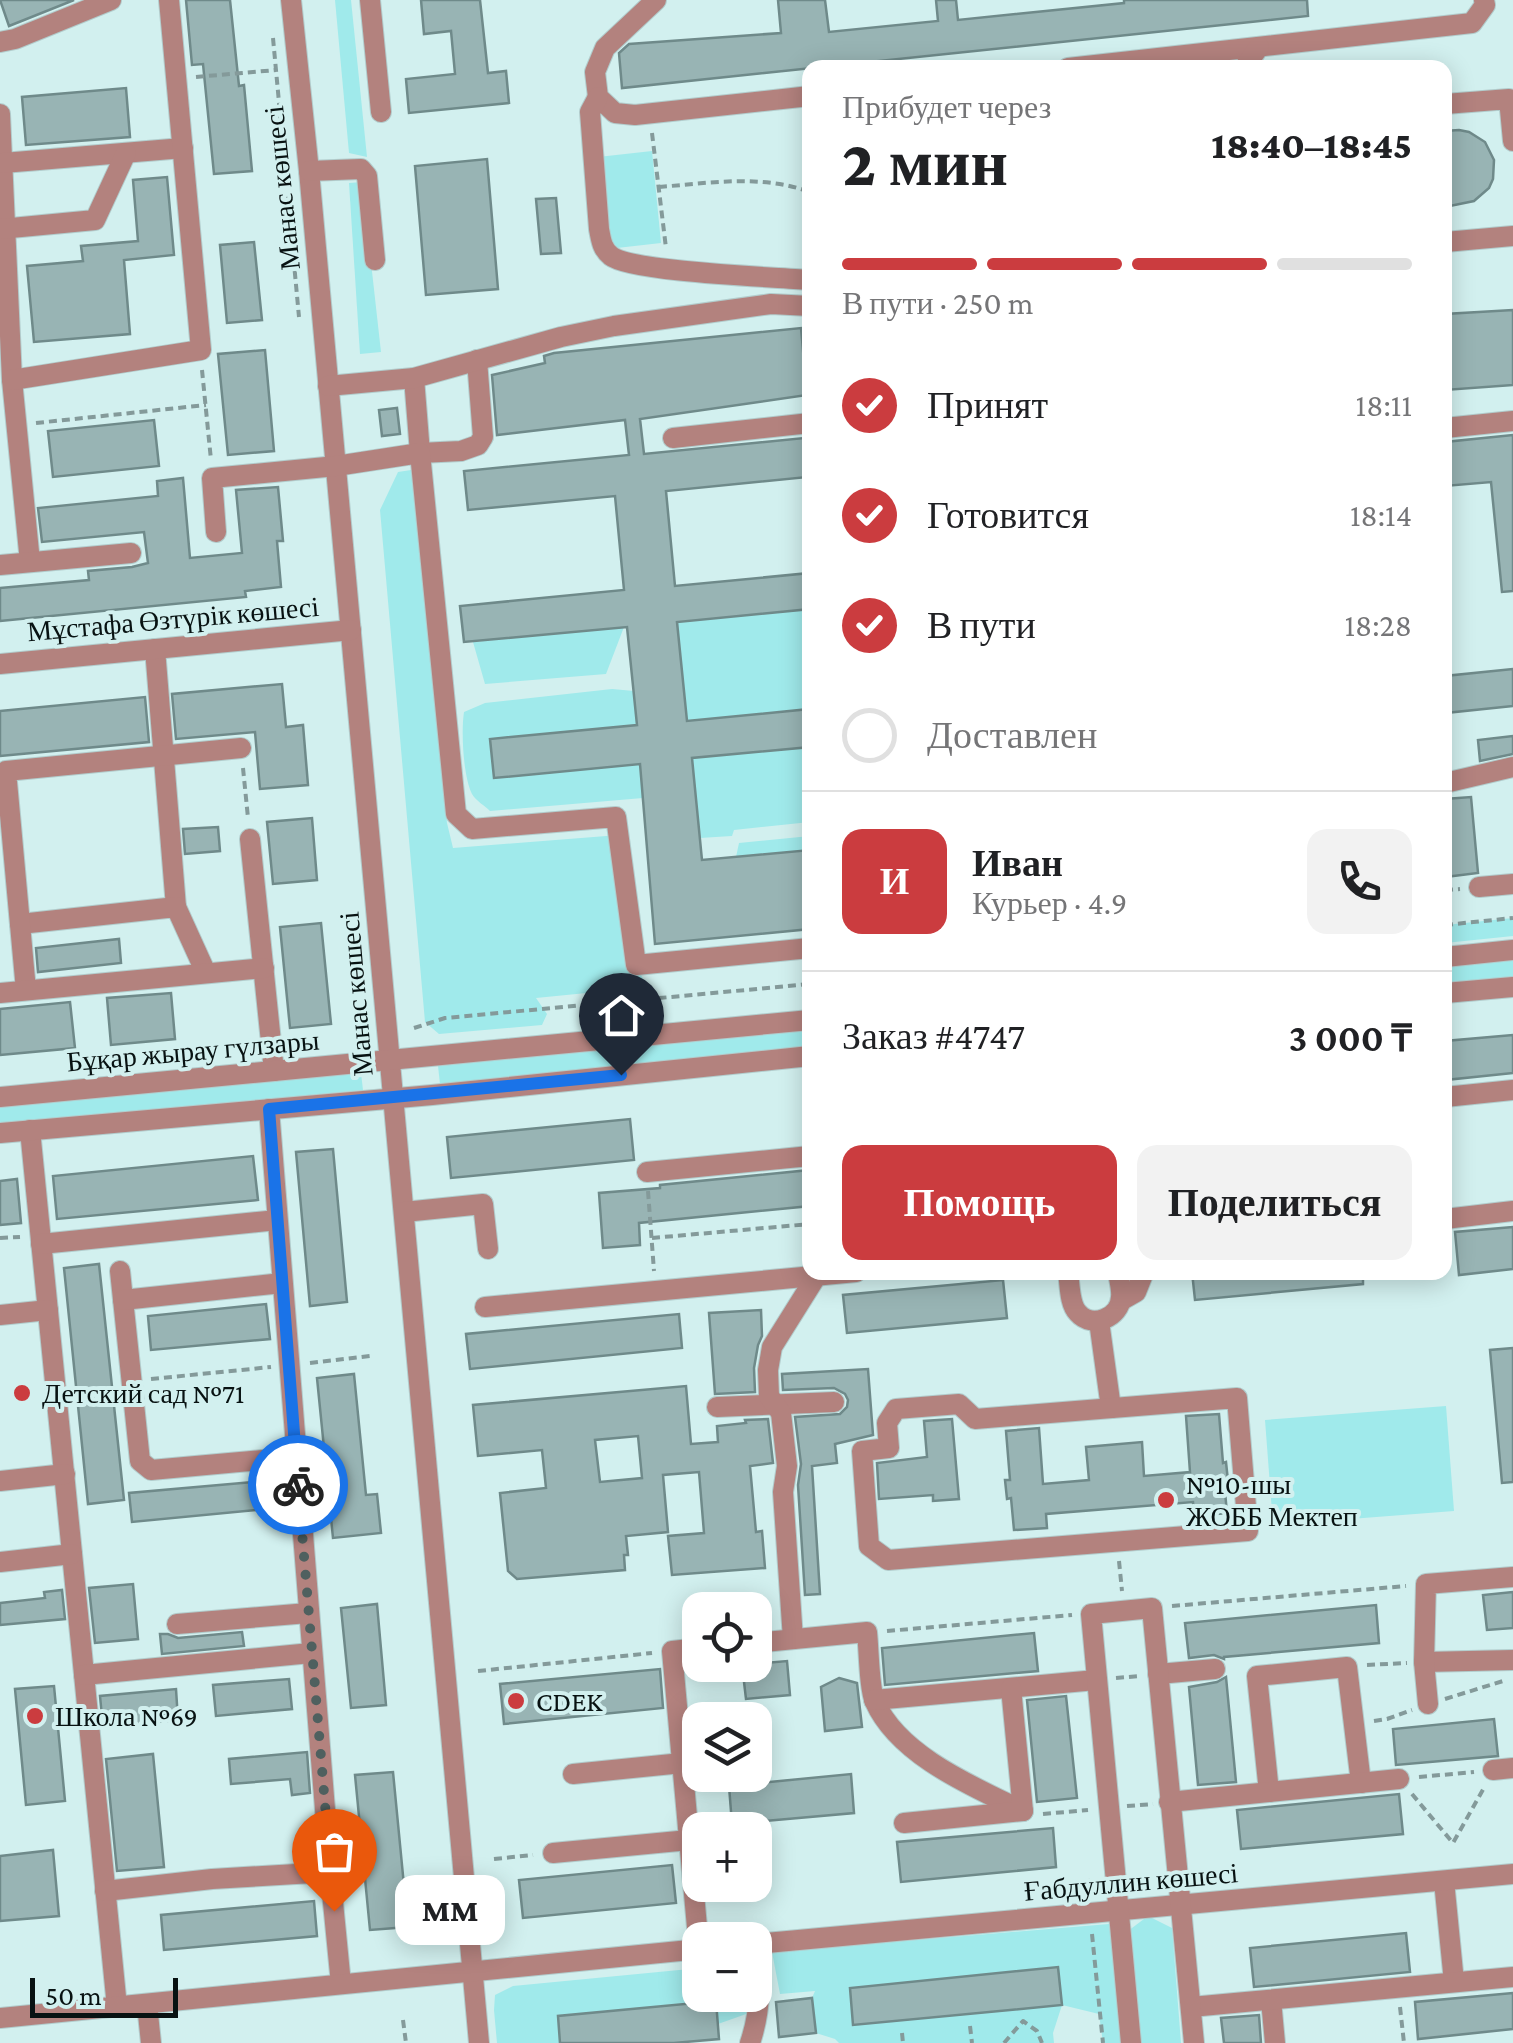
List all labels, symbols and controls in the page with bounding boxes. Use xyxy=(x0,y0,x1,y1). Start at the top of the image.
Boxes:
text: Прибудет через xyxy=(842,89,1051,125)
street label: Манас көшесі xyxy=(258,104,306,272)
text: 18:40–18:45 xyxy=(1211,124,1412,166)
text: 2 мин xyxy=(842,127,1008,199)
text: В пути · 250 m xyxy=(842,285,1033,321)
icon: check xyxy=(842,378,897,433)
text: Принят xyxy=(927,384,1048,426)
text: 18:11 xyxy=(1356,387,1412,423)
icon: check xyxy=(842,488,897,543)
text: Готовится xyxy=(927,494,1089,536)
text: 18:14 xyxy=(1350,497,1412,533)
street label: Мұстафа Өзтүрік көшесі xyxy=(26,591,320,647)
icon: check xyxy=(842,598,897,653)
text: В пути xyxy=(927,604,1036,646)
text: 18:28 xyxy=(1344,607,1412,643)
text: Доставлен xyxy=(927,714,1097,756)
button: phone xyxy=(1307,829,1412,934)
text: Иван xyxy=(972,842,1063,884)
text: И xyxy=(880,860,909,902)
text: Курьер · 4.9 xyxy=(972,885,1127,921)
street label: Манас көшесі xyxy=(333,910,379,1077)
pin xyxy=(579,973,664,1076)
icon: home xyxy=(594,988,649,1043)
text: Заказ #4747 xyxy=(842,1015,1025,1057)
text: 3 000 ₸ xyxy=(1289,1017,1412,1059)
street label: Бұқар жырау гүлзары xyxy=(65,1024,321,1077)
button: Помощь xyxy=(842,1145,1117,1260)
button: Поделиться xyxy=(1137,1145,1412,1260)
place label: Детский сад №71 xyxy=(42,1378,244,1409)
marker: Детский сад №71 xyxy=(11,1382,33,1404)
courier xyxy=(248,1435,348,1535)
icon: bike xyxy=(271,1458,326,1513)
place label: №10-шы ЖОББ Мектеп xyxy=(1186,1469,1358,1532)
marker: №10-шы ЖОББ Мектеп xyxy=(1155,1489,1177,1511)
map controls xyxy=(682,1592,772,2012)
button: locate xyxy=(682,1592,772,1682)
place label: CDEK xyxy=(536,1686,603,1717)
marker: CDEK xyxy=(505,1690,527,1712)
place label: Школа №69 xyxy=(55,1701,198,1732)
button: layers xyxy=(682,1702,772,1792)
marker: Школа №69 xyxy=(24,1705,46,1727)
pin xyxy=(292,1809,377,1912)
button: + xyxy=(682,1812,772,1902)
icon: bag xyxy=(307,1824,362,1879)
street label: Ғабдуллин көшесі xyxy=(1023,1857,1240,1907)
callout: MM xyxy=(394,1876,504,1946)
text: MM xyxy=(422,1892,478,1928)
button: − xyxy=(682,1922,772,2012)
scale bar xyxy=(30,1973,178,2018)
text: 50 m xyxy=(45,1980,102,2011)

